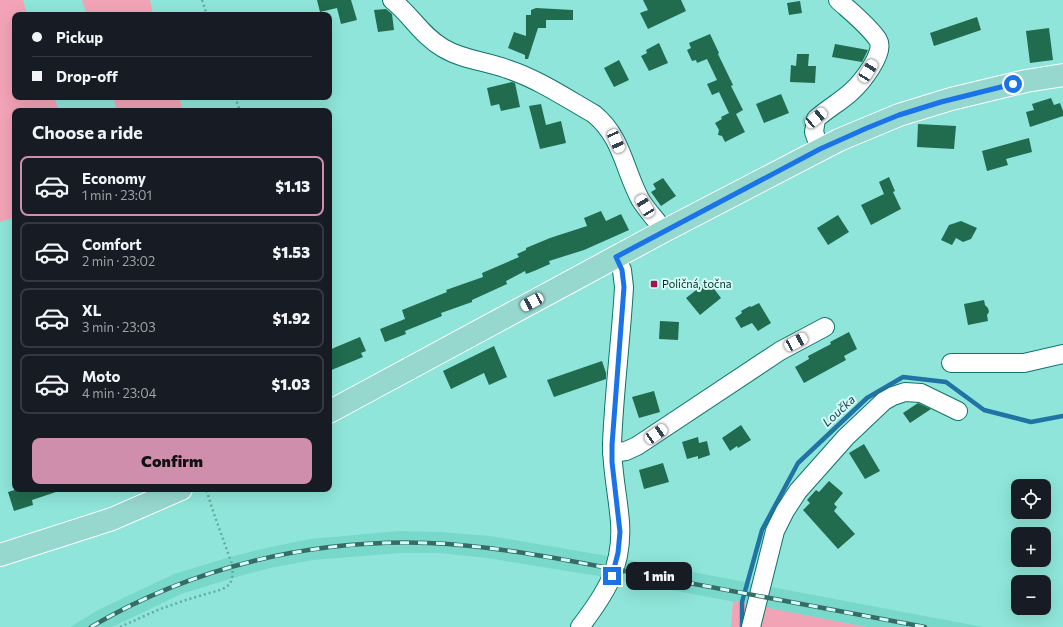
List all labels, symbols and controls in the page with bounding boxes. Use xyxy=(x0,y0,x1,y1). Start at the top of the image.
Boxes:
text: Pickup xyxy=(56,28,103,46)
car xyxy=(857,58,879,84)
text: Drop-off xyxy=(56,67,118,85)
route start xyxy=(1004,75,1022,93)
car xyxy=(803,106,829,130)
text: Choose a ride xyxy=(32,121,143,143)
car xyxy=(606,128,626,154)
icon: car xyxy=(34,168,70,204)
text: Economy xyxy=(82,169,146,187)
text: $1.13 xyxy=(275,177,310,195)
text: 1 min · 23:01 xyxy=(82,187,152,203)
car xyxy=(634,193,656,219)
icon: car xyxy=(34,234,70,270)
text: Comfort xyxy=(82,235,142,253)
text: $1.53 xyxy=(272,243,310,261)
text: 2 min · 23:02 xyxy=(82,253,155,269)
place label: Poličná, točna xyxy=(662,277,732,290)
marker: Poličná, točna xyxy=(649,279,659,289)
car xyxy=(519,291,545,313)
icon: car xyxy=(34,300,70,336)
text: XL xyxy=(82,301,101,319)
text: $1.92 xyxy=(272,309,310,327)
text: 3 min · 23:03 xyxy=(82,319,156,335)
car xyxy=(783,331,809,353)
icon: car xyxy=(34,366,70,402)
text: Moto xyxy=(82,367,121,385)
text: $1.03 xyxy=(271,375,310,393)
text: 4 min · 23:04 xyxy=(82,385,156,401)
water label: Loučka xyxy=(819,392,858,429)
car xyxy=(643,422,669,446)
button: Confirm xyxy=(32,438,312,484)
map controls xyxy=(1011,479,1051,615)
button: locate xyxy=(1011,479,1051,519)
button: + xyxy=(1011,527,1051,567)
callout: 1 min xyxy=(626,562,692,590)
route end xyxy=(603,567,621,585)
text: 1 min xyxy=(643,568,675,584)
button: − xyxy=(1011,575,1051,615)

